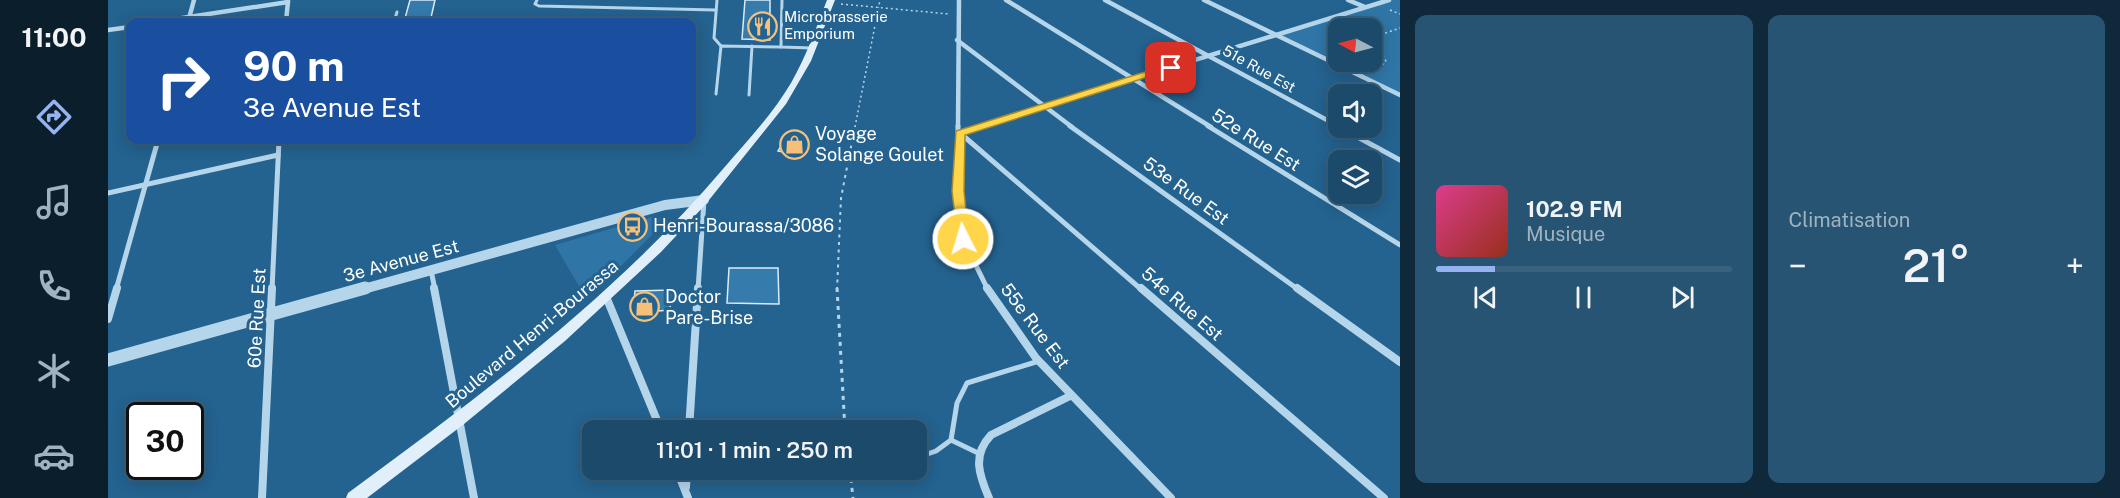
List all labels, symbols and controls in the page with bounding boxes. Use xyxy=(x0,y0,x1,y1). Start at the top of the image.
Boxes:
place label: Microbrasserie Emporium xyxy=(784,8,888,42)
restaurant icon: Microbrasserie Emporium xyxy=(747,10,779,42)
north arrow xyxy=(1328,18,1382,72)
map controls xyxy=(1328,18,1382,204)
text: 11:00 xyxy=(21,21,87,53)
text: 90 m xyxy=(243,41,345,90)
icon: right xyxy=(144,42,222,120)
pin xyxy=(1145,42,1196,93)
street label: 51e Rue Est xyxy=(1220,42,1299,96)
icon: arrive xyxy=(1154,51,1187,84)
button: sound xyxy=(1328,84,1382,138)
text: 3e Avenue Est xyxy=(243,91,421,123)
icon: directions xyxy=(33,96,75,138)
street label: 52e Rue Est xyxy=(1208,104,1304,175)
place label: Voyage Solange Goulet xyxy=(815,123,944,165)
shop icon: Voyage Solange Goulet xyxy=(778,128,810,160)
button: layers xyxy=(1328,150,1382,204)
street label: 53e Rue Est xyxy=(1139,152,1233,229)
icon: music xyxy=(33,181,75,223)
text: 102.9 FM xyxy=(1526,196,1623,222)
position arrow xyxy=(931,207,995,271)
text: Climatisation xyxy=(1789,208,1910,232)
bus stop icon: Henri-Bourassa/3086 xyxy=(616,210,648,242)
place label: Henri-Bourassa/3086 xyxy=(653,215,834,236)
text: Musique xyxy=(1526,222,1605,246)
street label: 3e Avenue Est xyxy=(341,235,461,286)
text: 21° xyxy=(1902,239,1970,292)
text: − xyxy=(1789,247,1807,285)
text: + xyxy=(2066,247,2084,285)
street label: Boulevard Henri-Bourassa xyxy=(441,255,622,412)
street label: 54e Rue Est xyxy=(1137,263,1227,345)
icon: phone xyxy=(33,265,75,307)
street label: 60e Rue Est xyxy=(243,267,270,369)
street label: 55e Rue Est xyxy=(997,279,1074,372)
icon: previous xyxy=(1469,281,1502,314)
icon: pause xyxy=(1567,281,1600,314)
icon: next xyxy=(1666,281,1699,314)
place label: Doctor Pare-Brise xyxy=(665,286,753,328)
shop icon: Doctor Pare-Brise xyxy=(628,291,660,323)
icon: climate xyxy=(33,350,75,392)
speed limit sign: 30 xyxy=(126,402,204,480)
icon: car xyxy=(33,435,75,477)
text: 11:01 · 1 min · 250 m xyxy=(656,437,853,463)

